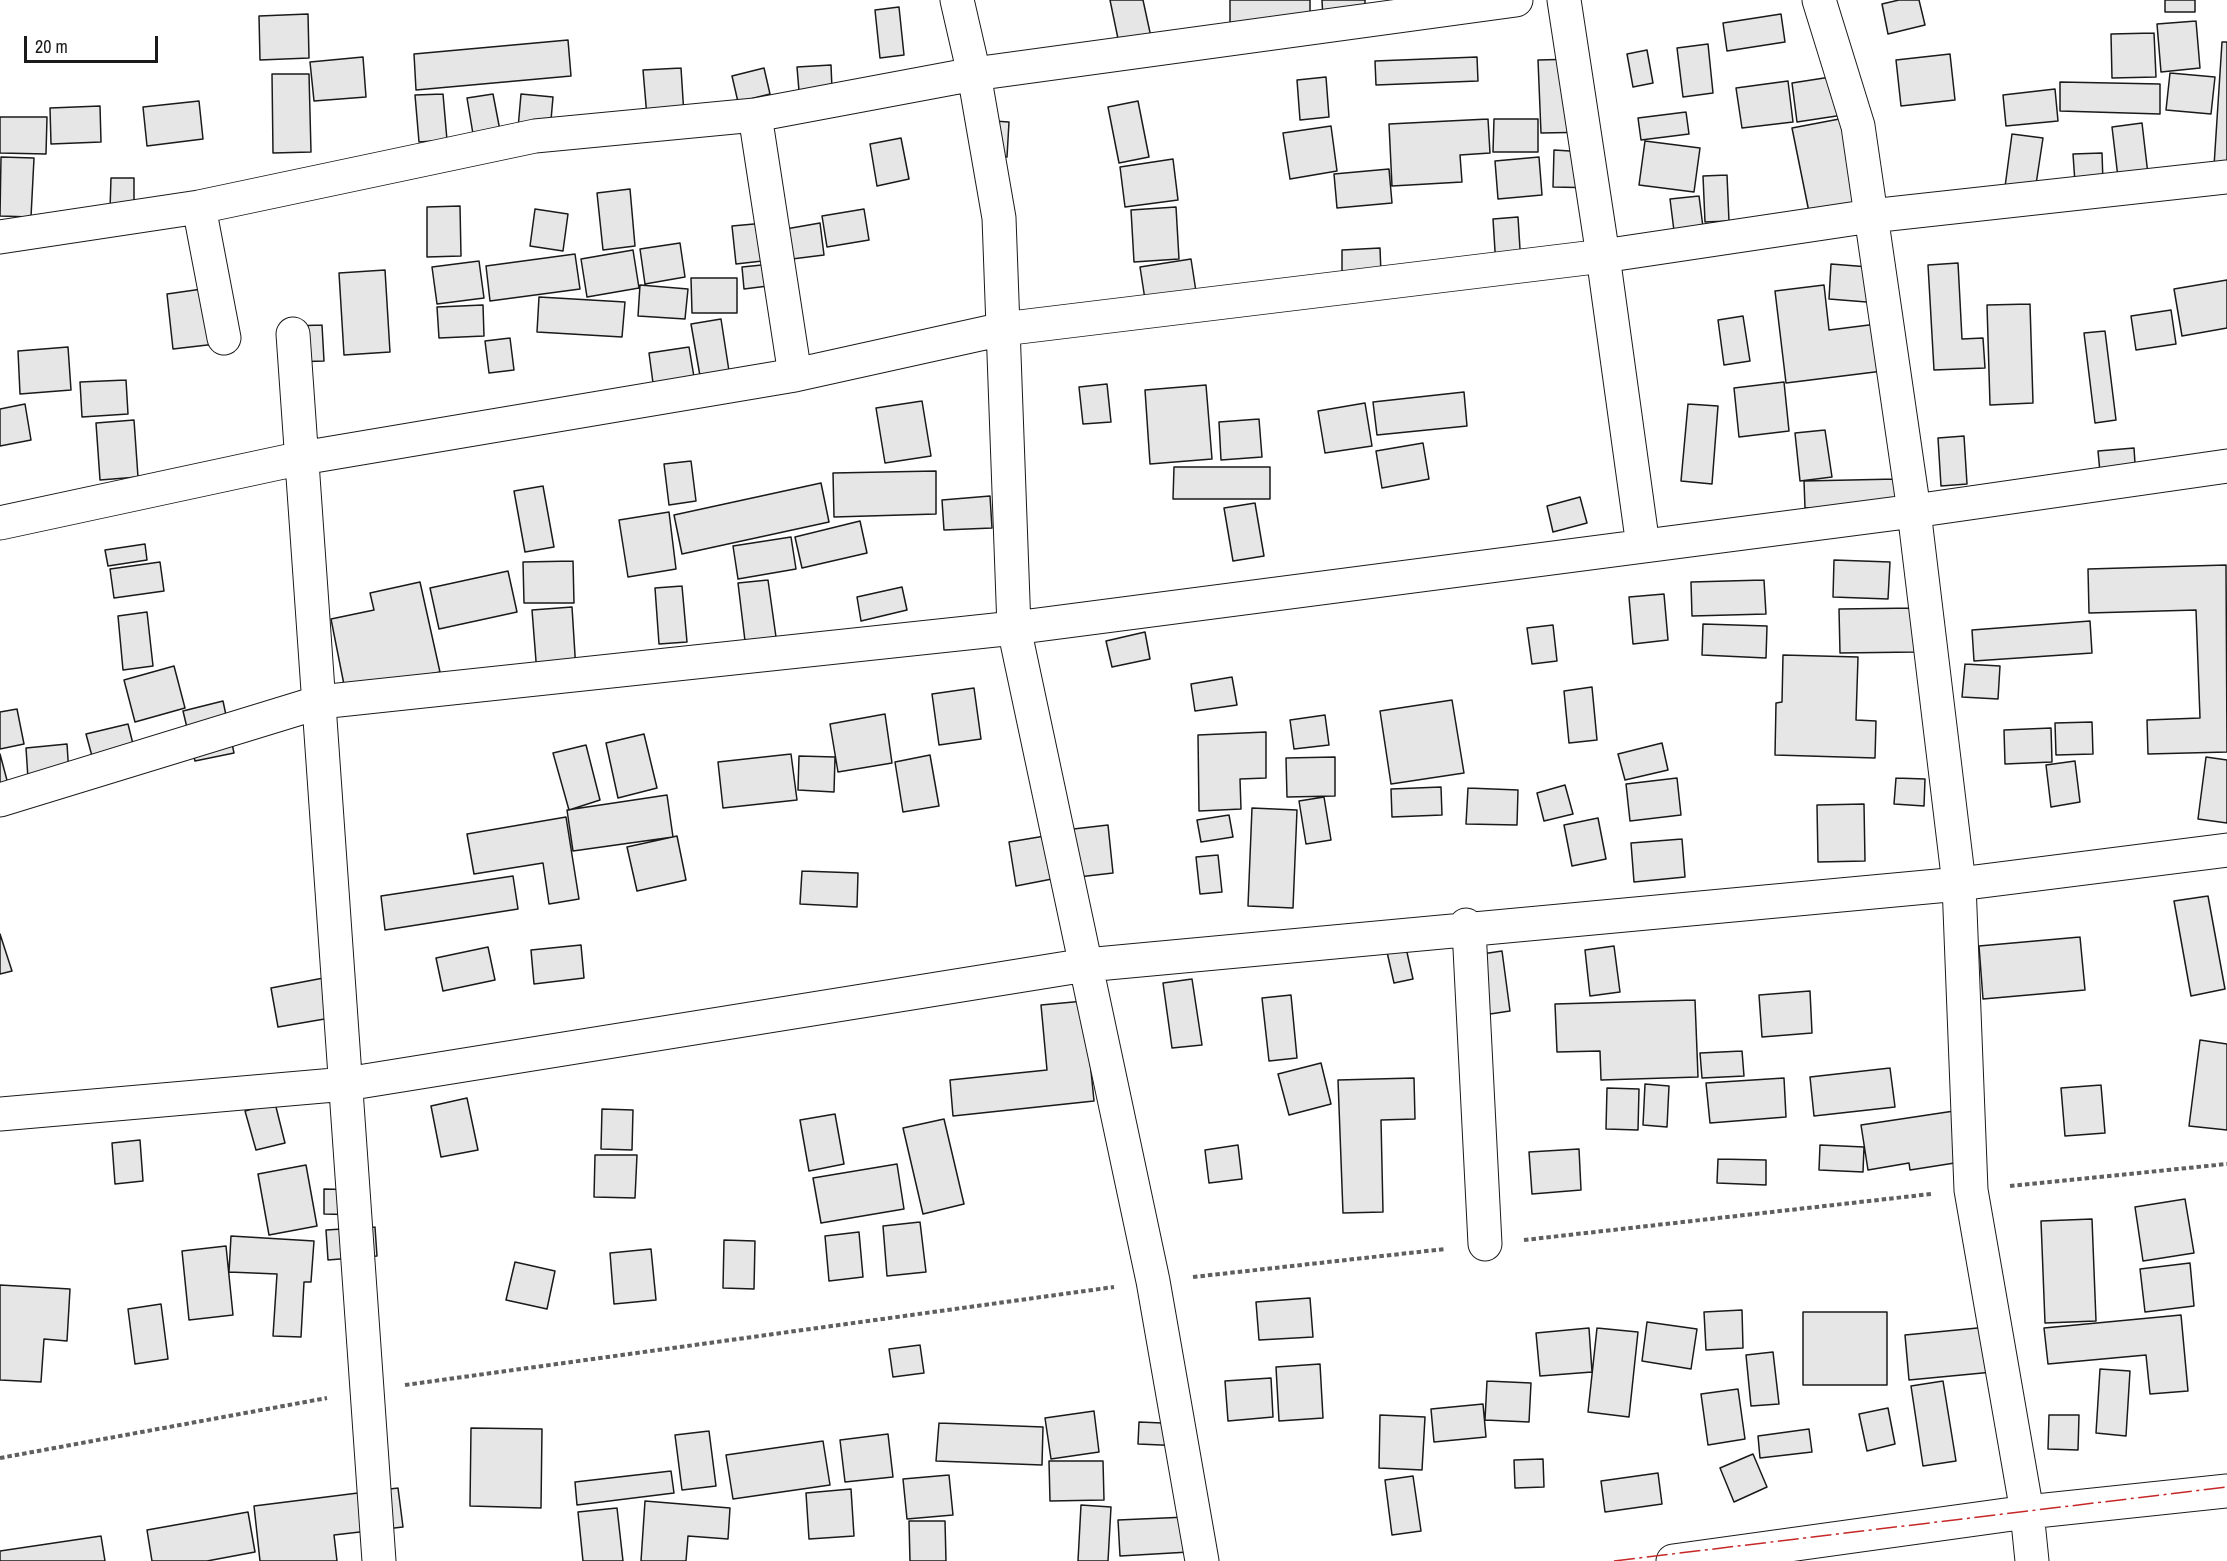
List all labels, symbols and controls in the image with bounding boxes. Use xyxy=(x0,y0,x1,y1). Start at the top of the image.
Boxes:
scale bar xyxy=(27,24,160,62)
text: 20 m xyxy=(35,34,68,59)

